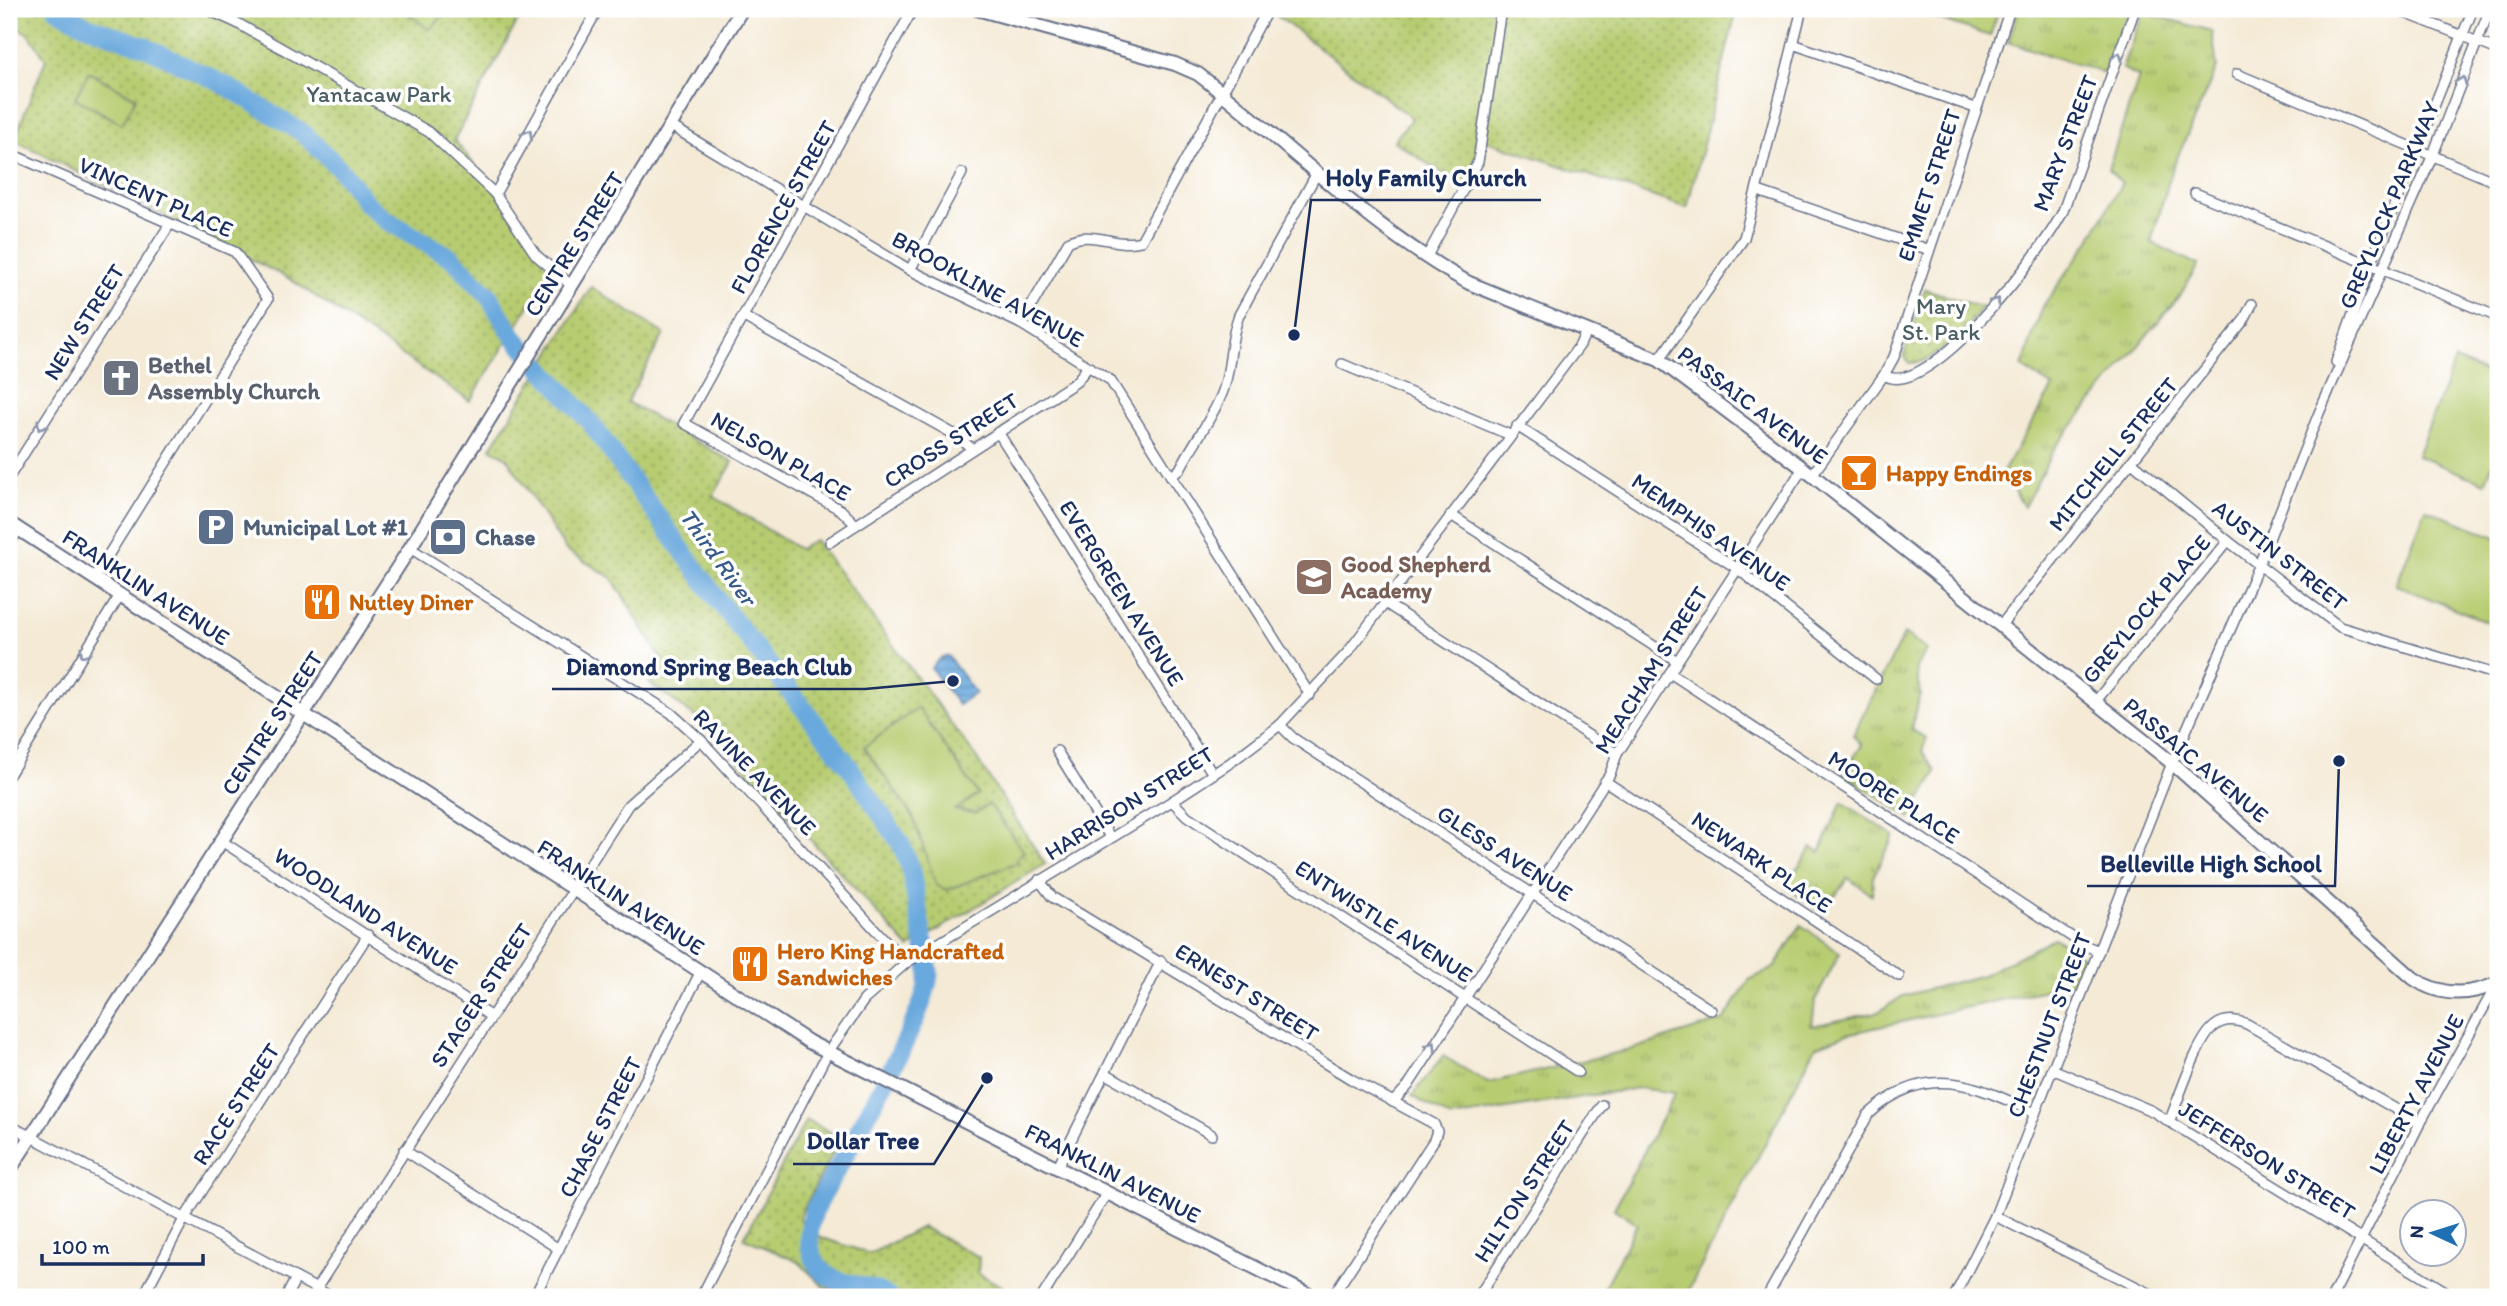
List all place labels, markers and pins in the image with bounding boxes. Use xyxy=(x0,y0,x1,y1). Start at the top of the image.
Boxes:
callout: Holy Family Church xyxy=(1311,155,1541,200)
place label: Bethel Assembly Church xyxy=(147,351,320,405)
church icon: Bethel Assembly Church xyxy=(100,357,142,399)
bar icon: Happy Endings xyxy=(1838,452,1880,494)
place label: Happy Endings xyxy=(1886,459,2032,487)
parking icon: Municipal Lot #1 xyxy=(195,506,237,548)
place label: Municipal Lot #1 xyxy=(243,513,408,541)
bank icon: Chase xyxy=(427,516,469,558)
place label: Chase xyxy=(475,523,535,551)
place label: Good Shepherd Academy xyxy=(1340,550,1491,604)
school or university icon: Good Shepherd Academy xyxy=(1293,556,1335,598)
restaurant icon: Nutley Diner xyxy=(301,581,343,623)
place label: Nutley Diner xyxy=(349,588,473,616)
callout: Diamond Spring Beach Club xyxy=(552,644,865,689)
callout: Belleville High School xyxy=(2087,841,2335,886)
place label: Hero King Handcrafted Sandwiches xyxy=(777,937,1005,991)
restaurant icon: Hero King Handcrafted Sandwiches xyxy=(729,943,771,985)
callout: Dollar Tree xyxy=(793,1119,934,1164)

